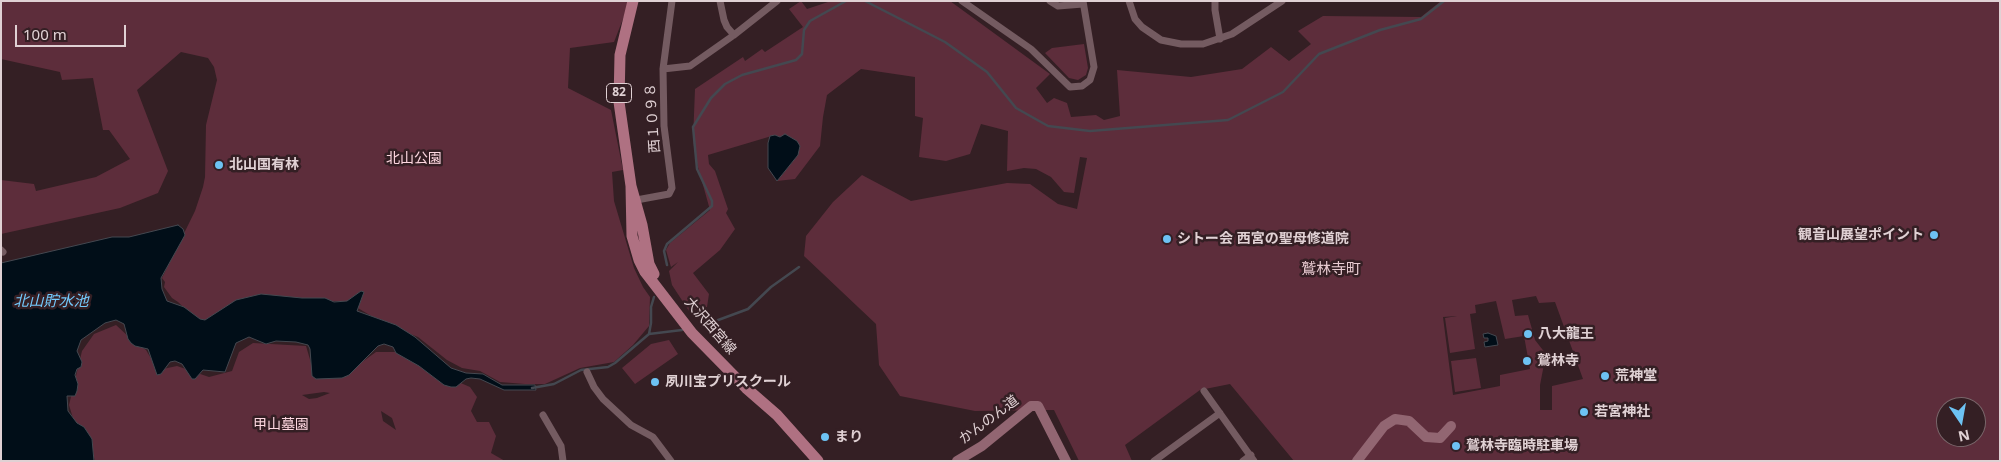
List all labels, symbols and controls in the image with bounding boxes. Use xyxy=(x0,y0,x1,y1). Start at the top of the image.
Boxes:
scale bar xyxy=(18,15,129,47)
text: 100 m xyxy=(23,24,67,44)
street label: 西１０９８ xyxy=(642,82,664,154)
road number: 82 xyxy=(606,84,632,102)
park label: 北山公園 xyxy=(386,151,442,167)
place label: 北山国有林 xyxy=(229,157,299,173)
marker: 北山国有林 xyxy=(213,159,225,171)
place label: 観音山展望ポイント xyxy=(1798,227,1924,243)
marker: 観音山展望ポイント xyxy=(1928,229,1940,241)
place label: シトー会 西宮の聖母修道院 xyxy=(1177,231,1349,247)
marker: シトー会 西宮の聖母修道院 xyxy=(1161,233,1173,245)
district label: 鷲林寺町 xyxy=(1301,261,1361,279)
water label: 北山貯水池 xyxy=(14,293,88,311)
street label: 大沢西宮線 xyxy=(681,294,739,358)
place label: 八大龍王 xyxy=(1538,326,1594,342)
marker: 八大龍王 xyxy=(1522,328,1534,340)
place label: 鷲林寺 xyxy=(1537,353,1579,369)
marker: 鷲林寺 xyxy=(1521,355,1533,367)
place label: 荒神堂 xyxy=(1615,368,1657,384)
marker: 荒神堂 xyxy=(1599,370,1611,382)
place label: 夙川宝プリスクール xyxy=(665,374,791,390)
marker: 夙川宝プリスクール xyxy=(649,376,661,388)
street label: かんのん道 xyxy=(956,392,1022,448)
north arrow xyxy=(1936,397,1986,447)
place label: 若宮神社 xyxy=(1594,404,1650,420)
marker: 若宮神社 xyxy=(1578,406,1590,418)
park label: 甲山墓園 xyxy=(253,417,309,433)
text: N xyxy=(1956,426,1972,447)
place label: まり xyxy=(835,429,863,445)
marker: まり xyxy=(819,431,831,443)
place label: 鷲林寺臨時駐車場 xyxy=(1466,438,1578,454)
marker: 鷲林寺臨時駐車場 xyxy=(1450,440,1462,452)

